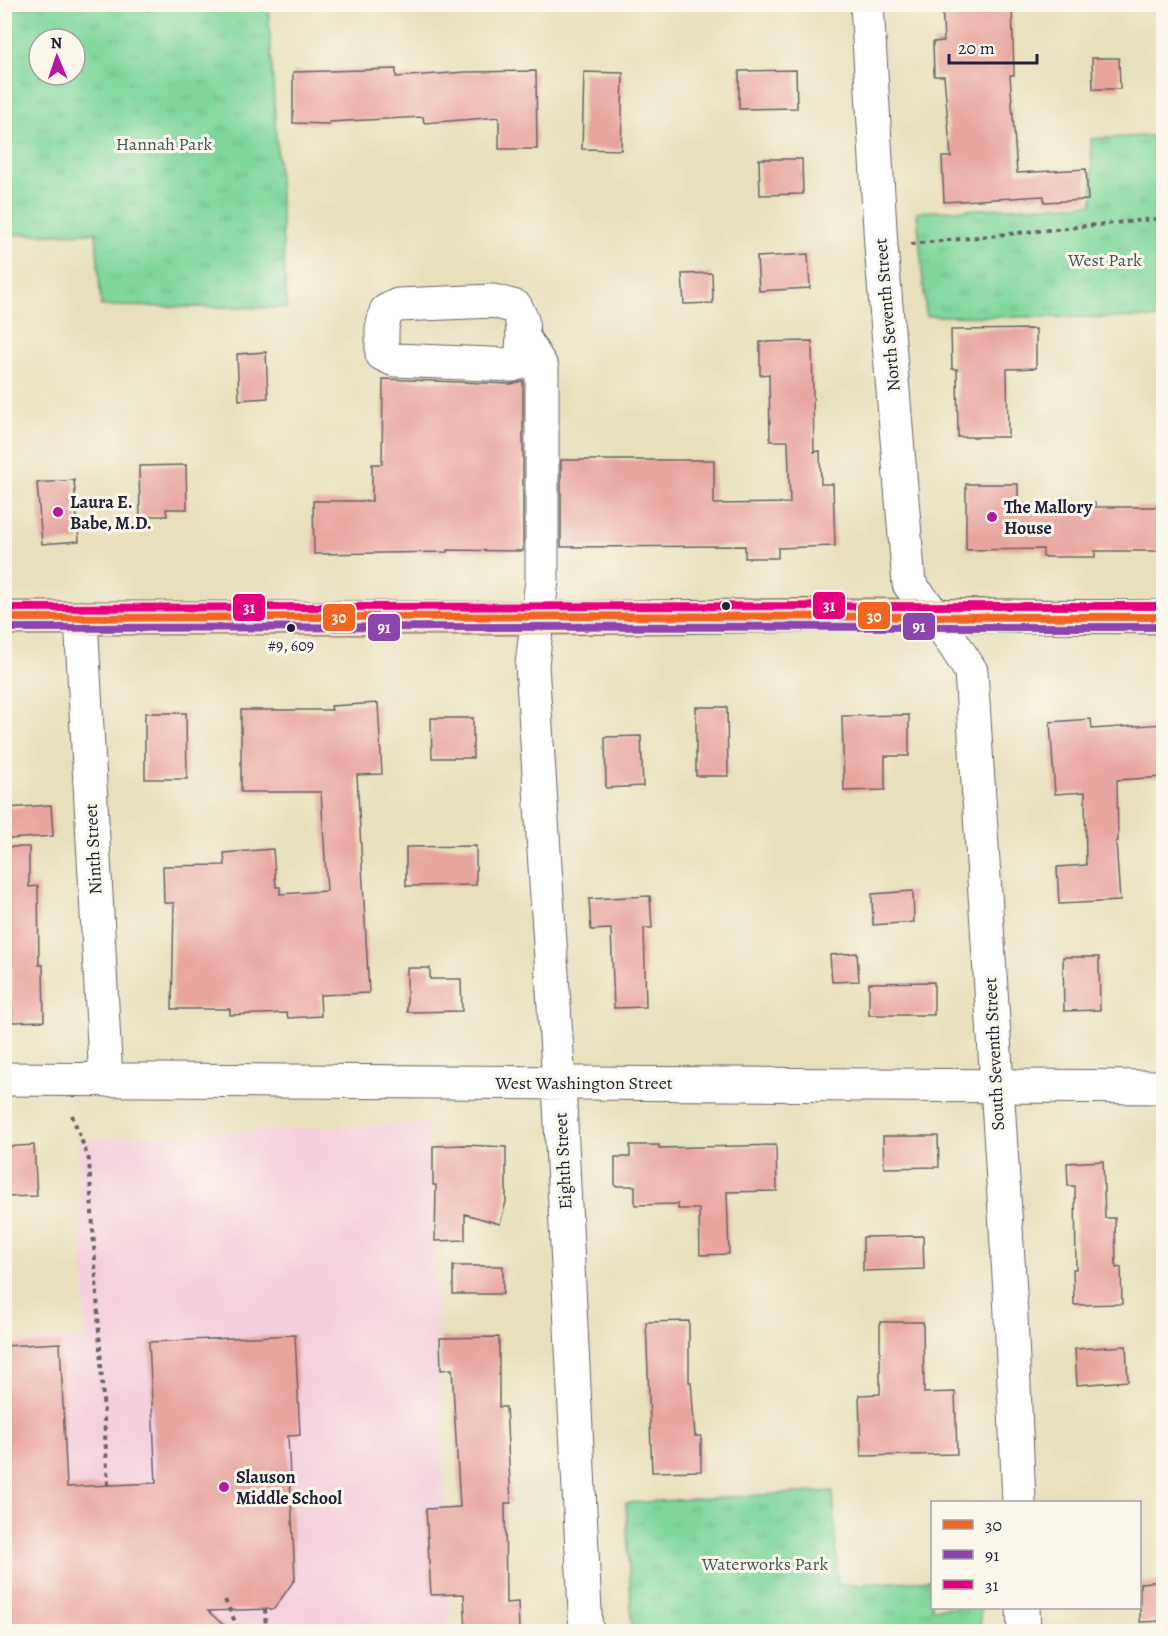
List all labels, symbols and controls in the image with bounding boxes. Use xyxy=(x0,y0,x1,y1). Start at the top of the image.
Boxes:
north arrow xyxy=(27,27,87,87)
scale bar xyxy=(949,27,1038,65)
text: N xyxy=(50,32,63,54)
text: 20 m xyxy=(958,36,995,60)
park label: Hannah Park xyxy=(116,132,212,156)
street label: North Seventh Street xyxy=(868,237,906,393)
park label: West Park xyxy=(1067,248,1142,272)
place label: Laura E. Babe, M.D. xyxy=(70,490,152,535)
place label: The Mallory House xyxy=(1004,495,1093,540)
marker: Laura E. Babe, M.D. xyxy=(51,505,65,519)
marker: The Mallory House xyxy=(985,510,999,524)
line badge: 31 xyxy=(812,591,846,620)
line badge: 31 xyxy=(232,593,266,622)
text: 31 xyxy=(823,595,836,617)
text: 31 xyxy=(243,597,256,619)
unlabelled marker xyxy=(720,600,732,612)
line badge: 30 xyxy=(857,601,891,630)
line badge: 30 xyxy=(322,603,356,632)
text: 30 xyxy=(867,606,881,628)
text: 30 xyxy=(332,607,346,629)
line badge: 91 xyxy=(902,612,936,641)
line badge: 91 xyxy=(367,613,401,642)
text: 91 xyxy=(912,616,926,638)
text: 91 xyxy=(377,617,391,639)
marker: #9, 609 xyxy=(285,622,297,634)
place label: #9, 609 xyxy=(268,635,314,657)
street label: Ninth Street xyxy=(79,803,107,895)
street label: South Seventh Street xyxy=(978,977,1010,1131)
street label: West Washington Street xyxy=(494,1071,673,1095)
street label: Eighth Street xyxy=(548,1112,578,1210)
place label: Slauson Middle School xyxy=(236,1465,342,1510)
marker: Slauson Middle School xyxy=(217,1480,231,1494)
legend xyxy=(931,1501,1141,1609)
text: 30 xyxy=(985,1513,1002,1537)
text: 91 xyxy=(985,1543,999,1567)
park label: Waterworks Park xyxy=(701,1552,828,1576)
text: 31 xyxy=(985,1573,999,1597)

